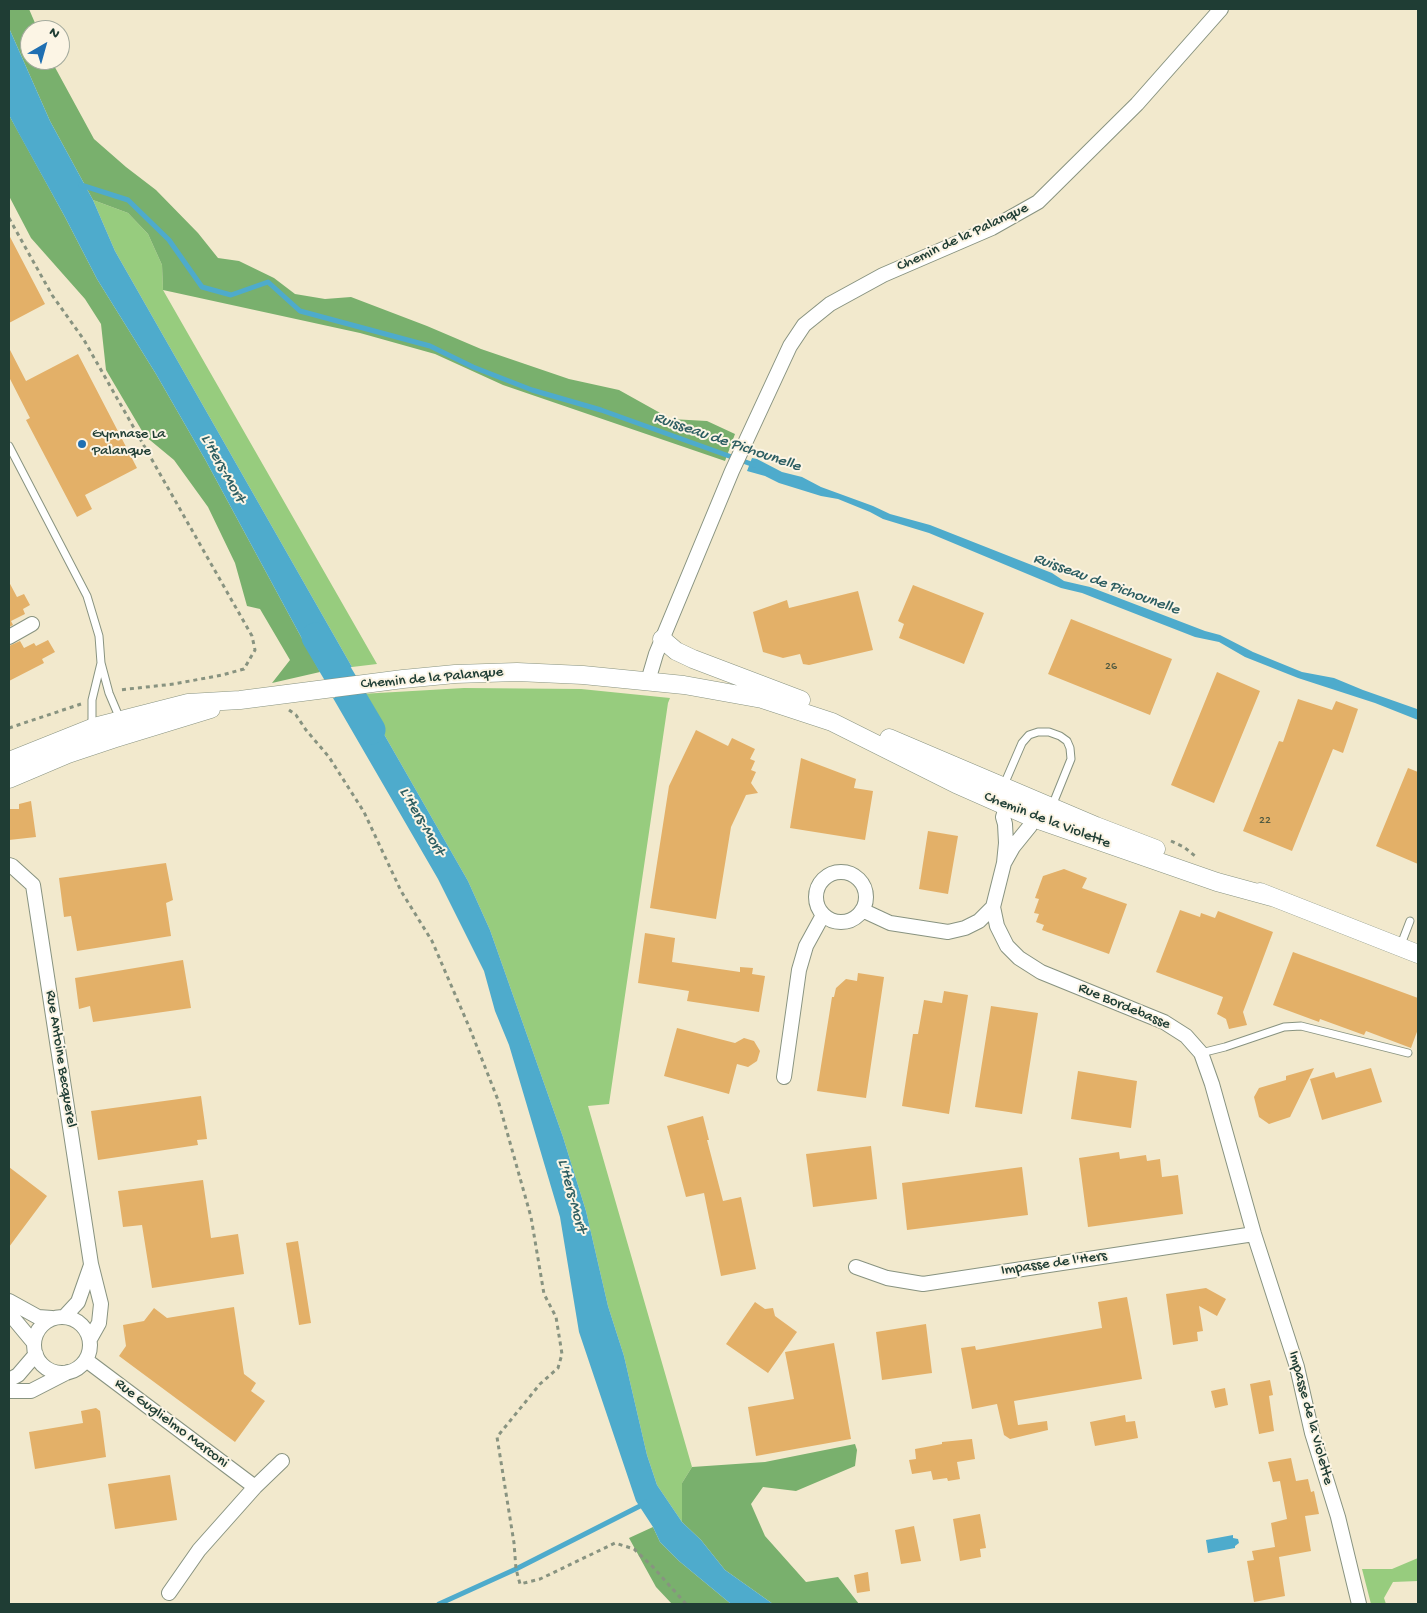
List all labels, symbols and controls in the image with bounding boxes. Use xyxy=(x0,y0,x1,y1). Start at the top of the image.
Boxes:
north arrow xyxy=(20,20,70,70)
text: N xyxy=(45,24,63,43)
street label: Chemin de la Palanque xyxy=(894,200,1032,276)
water label: Ruisseau de Pichounelle xyxy=(651,409,803,477)
place label: Gymnase La Palanque xyxy=(92,426,166,461)
water label: L'Hers-Mort xyxy=(195,431,249,507)
marker: Gymnase La Palanque xyxy=(76,438,88,450)
water label: Ruisseau de Pichounelle xyxy=(1030,550,1182,620)
house number: 26 xyxy=(1105,660,1117,674)
street label: Chemin de la Palanque xyxy=(360,664,504,694)
water label: L'Hers-Mort xyxy=(394,785,448,859)
street label: Chemin de la Violette xyxy=(981,789,1113,853)
house number: 22 xyxy=(1259,814,1271,828)
street label: Rue Bordebasse xyxy=(1075,979,1173,1035)
street label: Rue Antoine Becquerel xyxy=(40,989,80,1129)
water label: L'Hers-Mort xyxy=(552,1157,590,1235)
street label: Impasse de l'Hers xyxy=(1000,1248,1108,1280)
street label: Impasse de la Violette xyxy=(1283,1349,1337,1487)
street label: Rue Guglielmo Marconi xyxy=(110,1375,232,1473)

